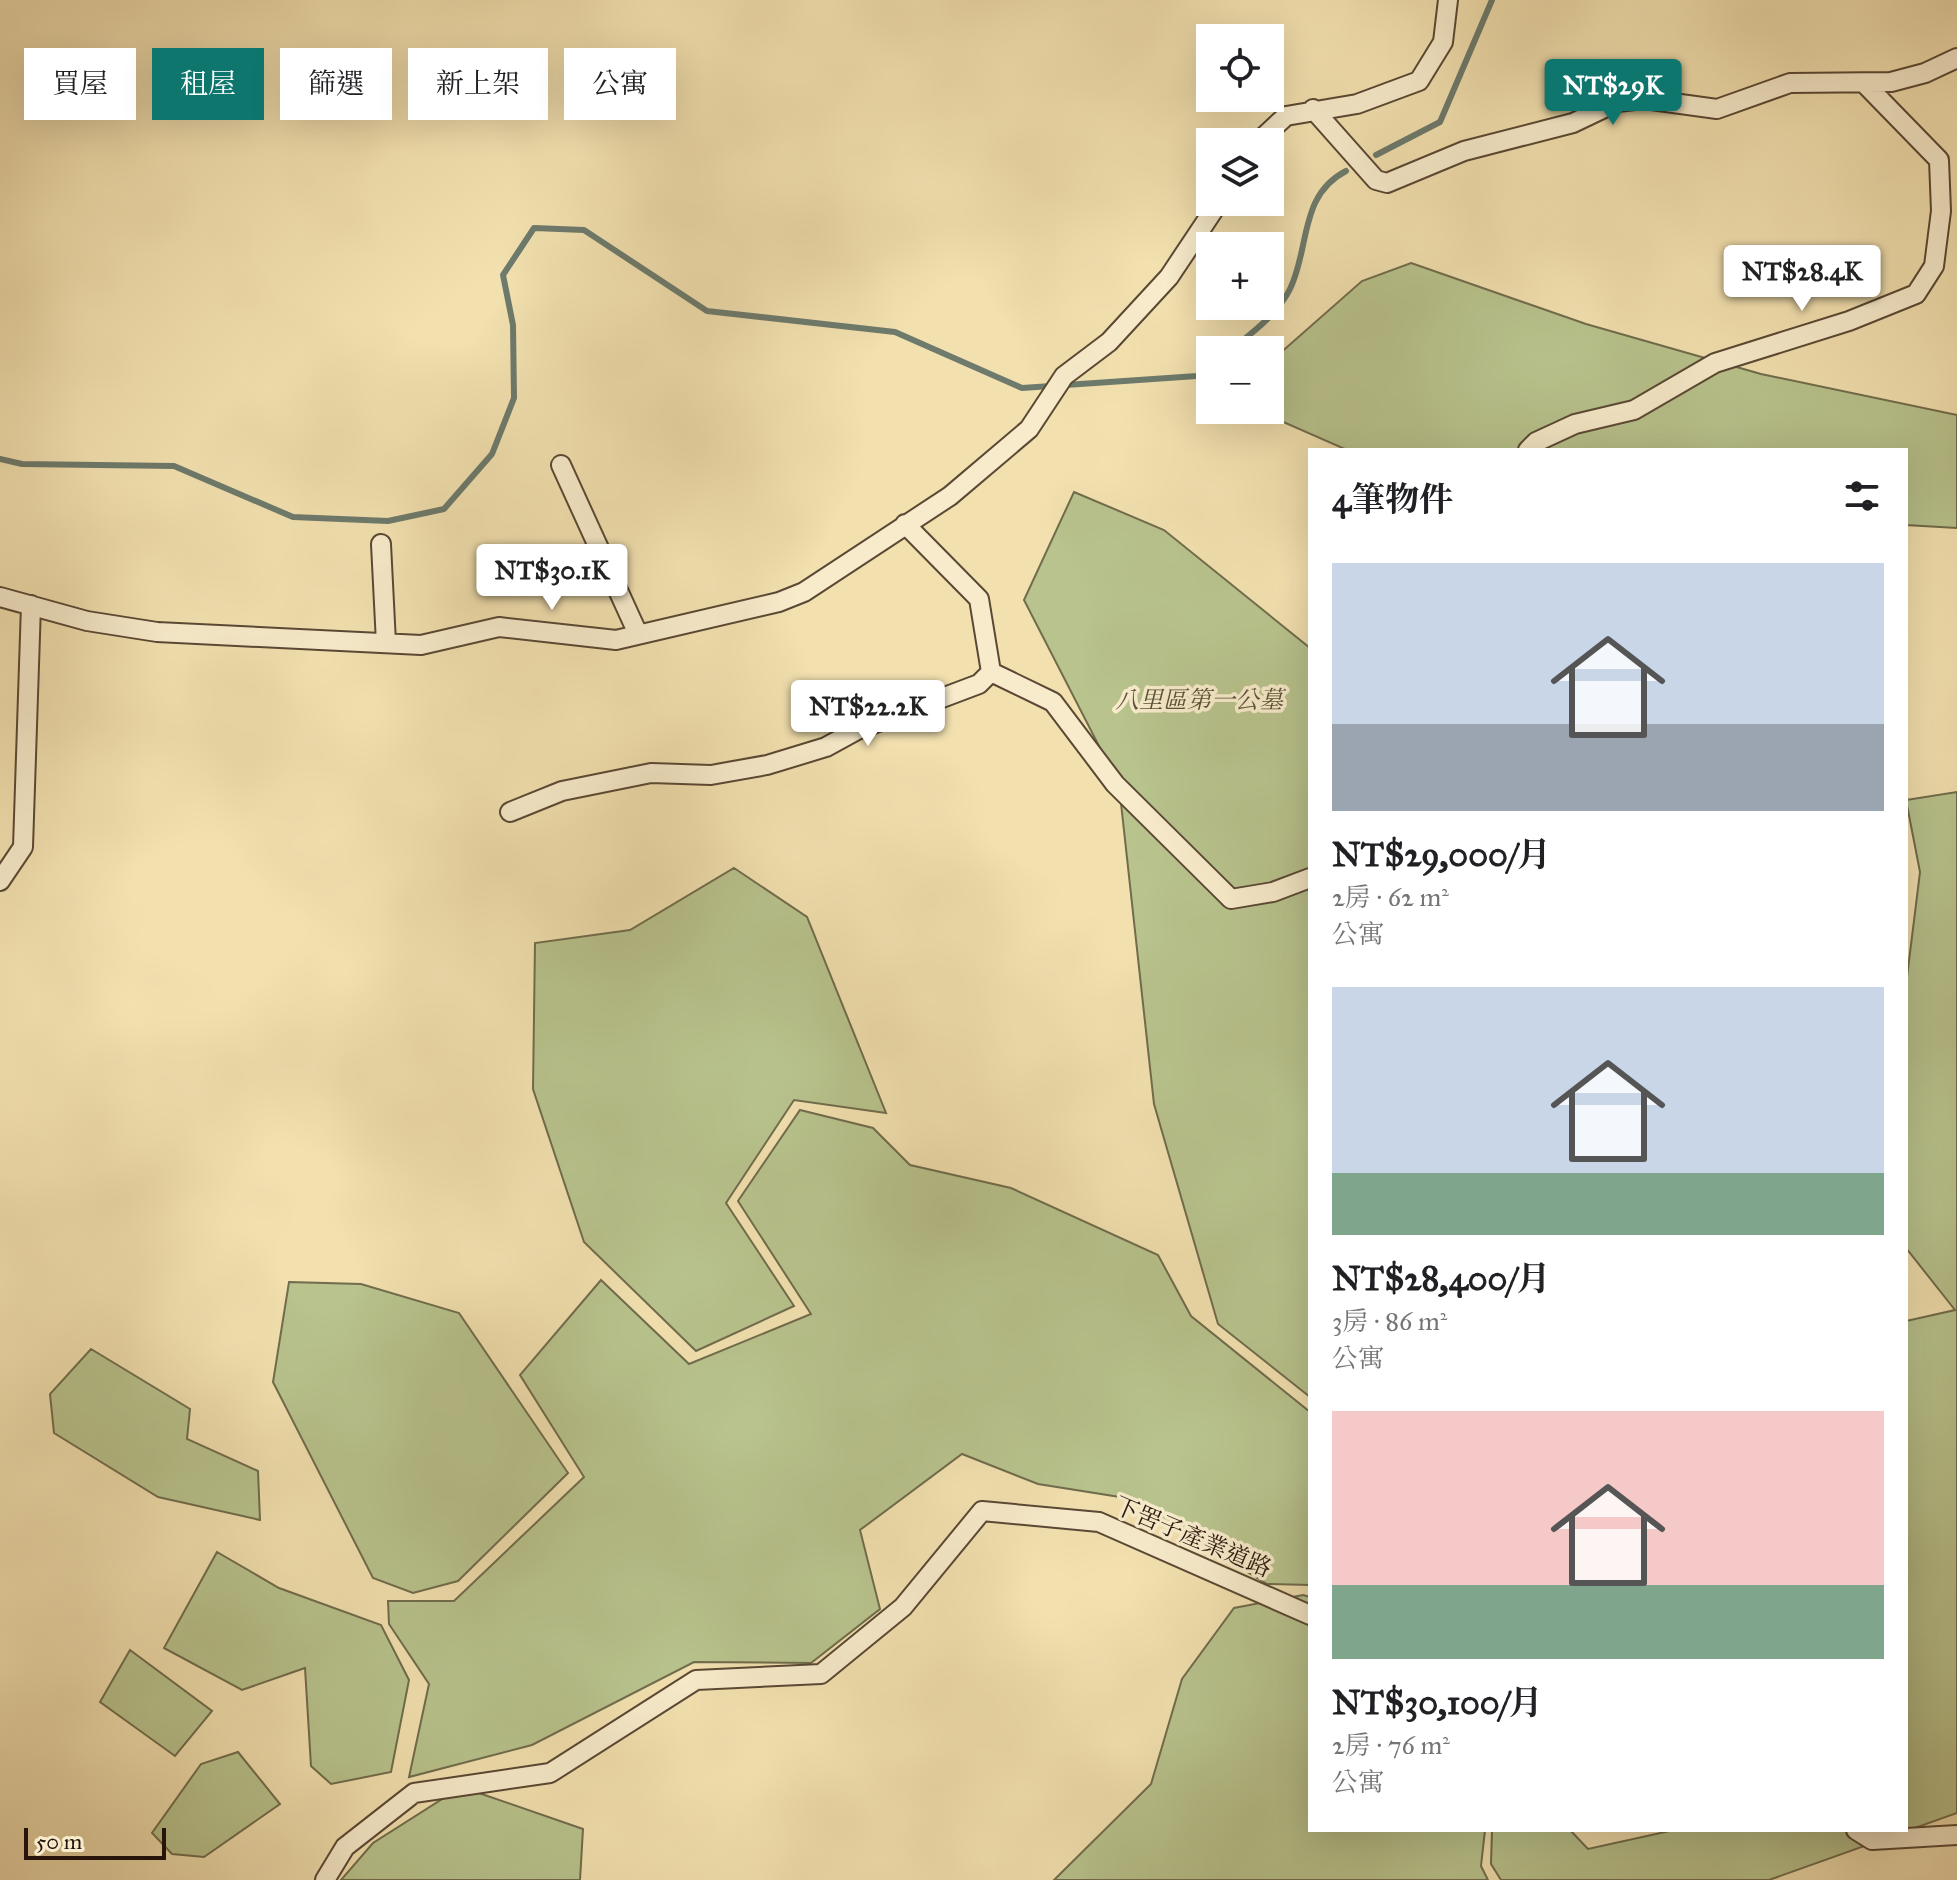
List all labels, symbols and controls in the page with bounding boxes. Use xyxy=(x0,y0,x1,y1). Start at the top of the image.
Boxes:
map controls xyxy=(1196,24,1284,424)
button: locate xyxy=(1196,24,1284,112)
chip: 買屋 xyxy=(24,48,136,120)
chip: 租屋 xyxy=(152,48,264,120)
chip: 篩選 xyxy=(280,48,392,120)
chip: 新上架 xyxy=(408,48,548,120)
chip: 公寓 xyxy=(564,48,676,120)
pin: NT$29K xyxy=(1548,59,1678,127)
text: NT$29K xyxy=(1563,69,1663,101)
button: layers xyxy=(1196,128,1284,216)
button: + xyxy=(1196,232,1284,320)
pin: NT$28.4K xyxy=(1719,245,1885,313)
text: NT$28.4K xyxy=(1742,255,1862,287)
button: − xyxy=(1196,336,1284,424)
icon: filters xyxy=(1840,474,1884,518)
text: 4筆物件 xyxy=(1332,479,1453,520)
pin: NT$30.1K xyxy=(469,544,635,612)
text: NT$30.1K xyxy=(494,554,610,586)
icon: home xyxy=(1536,615,1680,759)
pin: NT$22.2K xyxy=(785,680,951,748)
park label: 八里區第一公墓 xyxy=(1115,685,1287,715)
text: NT$22.2K xyxy=(809,690,927,722)
text: NT$29,000/月 xyxy=(1332,834,1551,875)
text: 2房 · 62 m² xyxy=(1332,881,1449,913)
text: 公寓 xyxy=(1332,918,1384,950)
icon: home xyxy=(1536,1039,1680,1183)
text: NT$28,400/月 xyxy=(1332,1258,1551,1299)
text: 3房 · 86 m² xyxy=(1332,1305,1447,1337)
text: 公寓 xyxy=(1332,1342,1384,1374)
icon: home xyxy=(1536,1463,1680,1607)
street label: 下罟子產業道路 xyxy=(1110,1490,1276,1584)
text: NT$30,100/月 xyxy=(1332,1682,1543,1723)
text: 2房 · 76 m² xyxy=(1332,1729,1450,1761)
text: 公寓 xyxy=(1332,1766,1384,1798)
scale bar xyxy=(24,1824,166,1860)
text: 50 m xyxy=(36,1828,82,1855)

